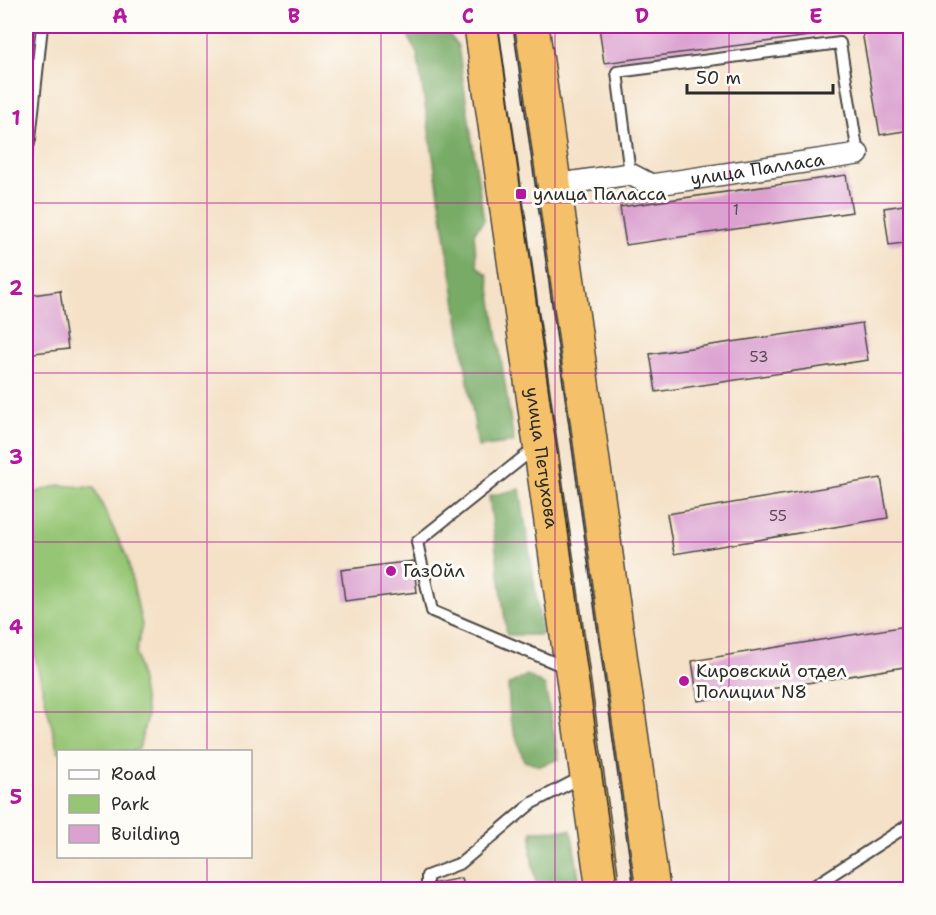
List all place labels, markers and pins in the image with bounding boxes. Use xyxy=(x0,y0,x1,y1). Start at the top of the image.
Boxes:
place label: улица Паласса xyxy=(533,182,666,206)
marker: улица Паласса xyxy=(514,187,528,201)
place label: ГазОйл xyxy=(403,559,465,583)
marker: ГазОйл xyxy=(384,564,398,578)
place label: Кировский отдел Полиции N8 xyxy=(696,659,847,704)
marker: Кировский отдел Полиции N8 xyxy=(677,674,691,688)

